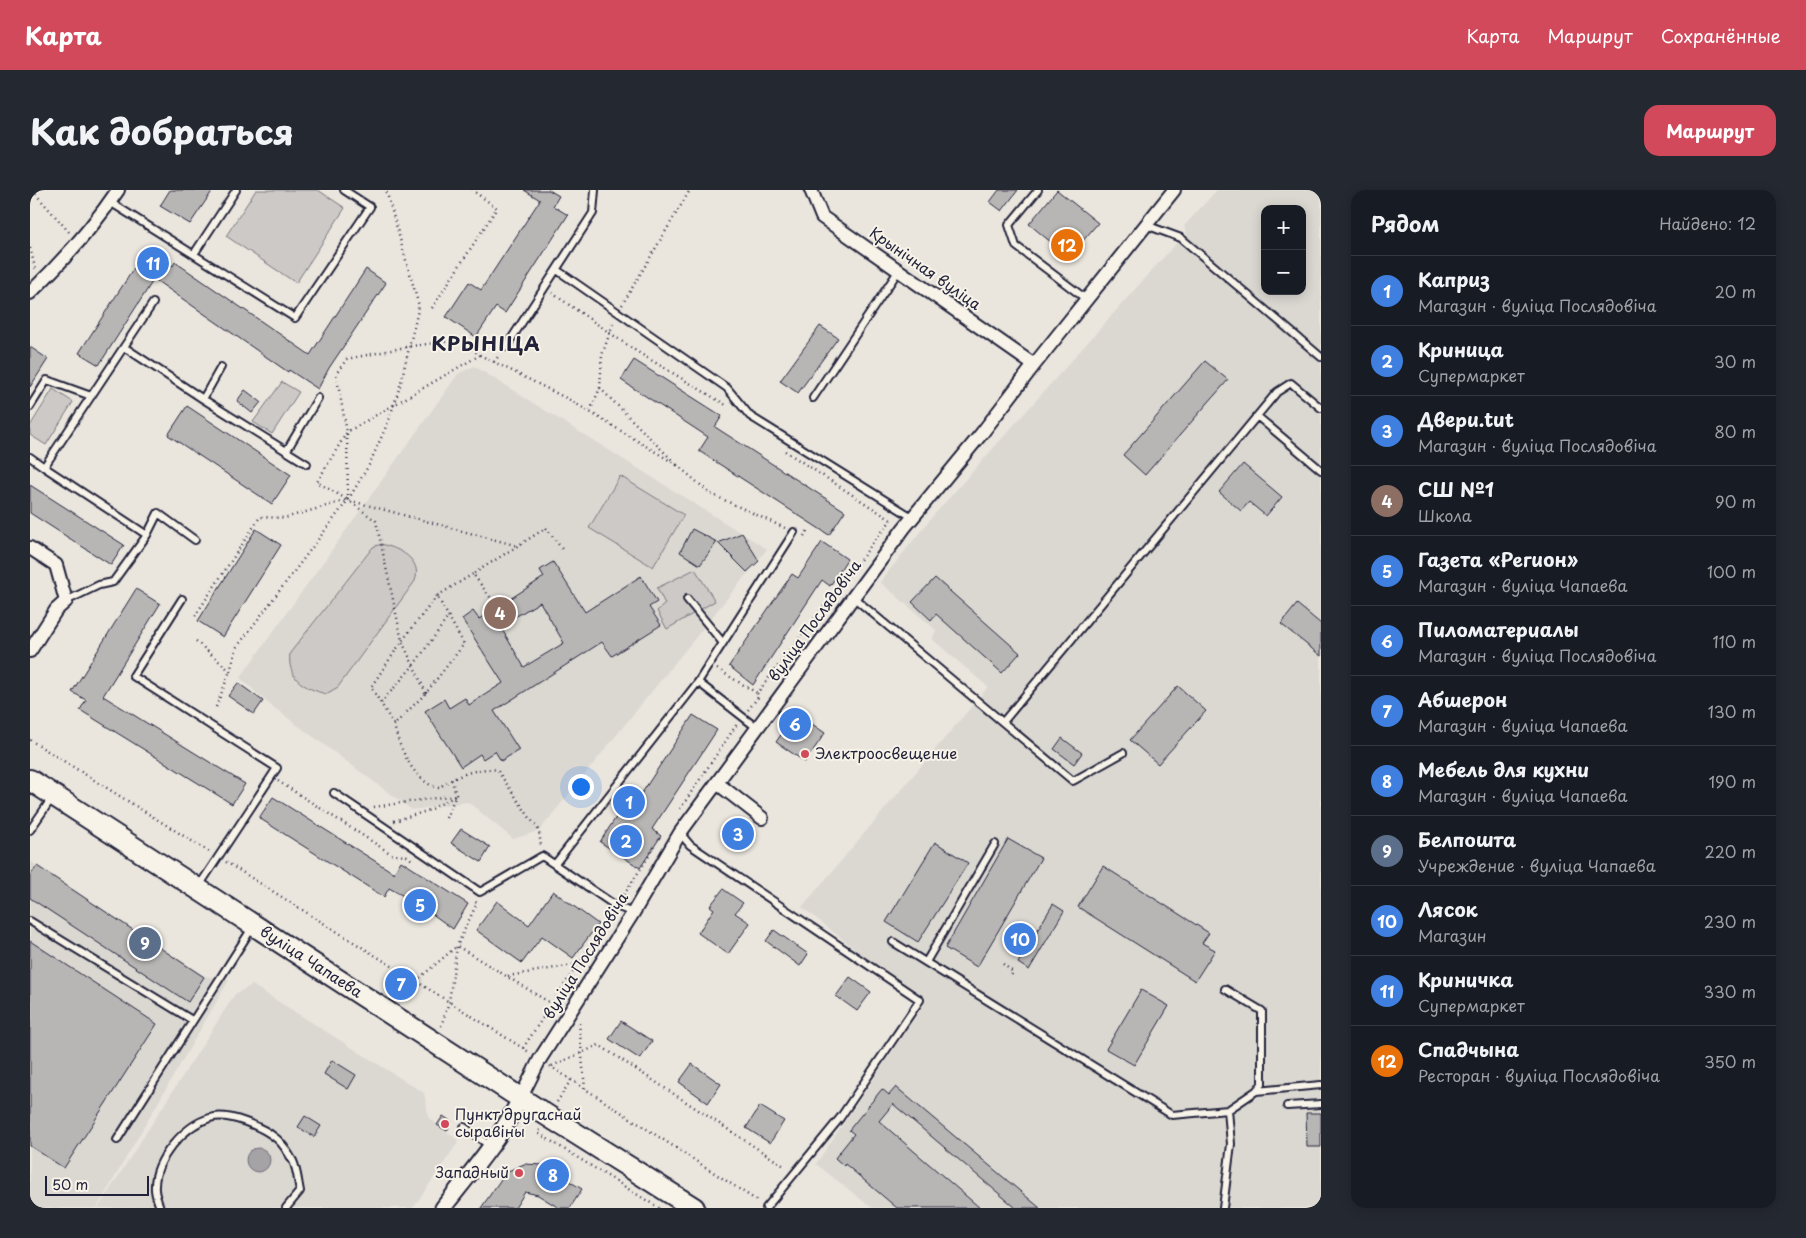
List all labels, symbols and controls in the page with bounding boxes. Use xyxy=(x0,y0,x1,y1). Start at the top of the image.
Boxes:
text: Карта xyxy=(25,17,102,53)
text: Карта xyxy=(1467,22,1519,49)
text: Маршрут xyxy=(1547,22,1633,49)
text: Сохранённые xyxy=(1661,22,1781,49)
text: Как добраться xyxy=(30,104,294,157)
button: Маршрут xyxy=(1644,105,1776,156)
map controls xyxy=(1261,205,1306,295)
button: + xyxy=(1261,205,1306,250)
text: Рядом xyxy=(1371,207,1439,239)
text: Найдено: 12 xyxy=(1659,211,1756,235)
street label: Крынічная вуліца xyxy=(865,221,987,315)
pin: 12 xyxy=(1051,226,1083,264)
pin: 11 xyxy=(137,244,169,282)
button: − xyxy=(1261,250,1306,295)
text: Каприз xyxy=(1418,265,1490,293)
text: 1 xyxy=(1383,279,1391,303)
text: 20 m xyxy=(1715,279,1756,303)
text: Магазин · вуліца Послядовіча xyxy=(1418,293,1657,317)
district label: КРЫНІЦА xyxy=(431,328,541,358)
text: Криница xyxy=(1418,335,1504,363)
text: 2 xyxy=(1381,349,1393,373)
text: 30 m xyxy=(1714,349,1756,373)
text: Супермаркет xyxy=(1418,363,1525,387)
text: Двери.tut xyxy=(1418,405,1514,433)
text: 3 xyxy=(1382,419,1392,443)
text: 80 m xyxy=(1714,419,1756,443)
text: Магазин · вуліца Послядовіча xyxy=(1418,433,1657,457)
text: СШ №1 xyxy=(1418,475,1494,503)
text: 4 xyxy=(1382,489,1392,513)
text: 90 m xyxy=(1715,489,1756,513)
text: Школа xyxy=(1418,503,1472,527)
text: Газета «Регион» xyxy=(1418,545,1578,573)
street label: вуліца Послядовіча xyxy=(762,554,866,686)
text: 5 xyxy=(1382,559,1392,583)
text: 100 m xyxy=(1707,559,1756,583)
text: Магазин · вуліца Чапаева xyxy=(1418,573,1627,597)
pin: 4 xyxy=(484,594,516,632)
text: Пиломатериалы xyxy=(1418,615,1579,643)
text: 6 xyxy=(1381,629,1393,653)
text: 110 m xyxy=(1713,629,1756,653)
text: Магазин · вуліца Послядовіча xyxy=(1418,643,1657,667)
text: Абшерон xyxy=(1418,685,1507,713)
text: 7 xyxy=(1382,699,1392,723)
text: 130 m xyxy=(1708,699,1756,723)
pin: 6 xyxy=(779,705,811,743)
text: Магазин · вуліца Чапаева xyxy=(1418,713,1627,737)
place label: Электроосвещение xyxy=(815,741,957,764)
marker: Электроосвещение xyxy=(799,748,811,760)
text: Мебель для кухни xyxy=(1418,755,1589,783)
text: 8 xyxy=(1382,769,1392,793)
text: 190 m xyxy=(1708,769,1756,793)
your location xyxy=(568,774,594,800)
pin: 1 xyxy=(613,783,645,821)
text: Магазин · вуліца Чапаева xyxy=(1418,783,1627,807)
pin: 3 xyxy=(722,815,754,853)
pin: 2 xyxy=(610,822,642,860)
text: Белпошта xyxy=(1418,825,1516,853)
text: 9 xyxy=(1382,839,1392,863)
text: 220 m xyxy=(1705,839,1756,863)
text: Учреждение · вуліца Чапаева xyxy=(1418,853,1656,877)
pin: 5 xyxy=(404,886,436,924)
street label: вуліца Послядовіча xyxy=(536,887,633,1023)
text: Лясок xyxy=(1418,895,1478,923)
text: 10 xyxy=(1377,909,1397,933)
text: 230 m xyxy=(1704,909,1756,933)
street label: вуліца Чапаева xyxy=(256,919,368,1003)
pin: 10 xyxy=(1004,920,1036,958)
text: Магазин xyxy=(1418,923,1487,947)
pin: 9 xyxy=(129,924,161,962)
pin: 7 xyxy=(385,965,417,1003)
text: Криничка xyxy=(1418,965,1514,993)
text: 11 xyxy=(1380,979,1394,1003)
text: 330 m xyxy=(1703,979,1756,1003)
text: Супермаркет xyxy=(1418,993,1525,1017)
text: Спадчына xyxy=(1418,1035,1519,1063)
text: 12 xyxy=(1378,1049,1396,1073)
text: 350 m xyxy=(1704,1049,1756,1073)
text: Ресторан · вуліца Послядовіча xyxy=(1418,1063,1660,1087)
place label: Пункт другаснай сыравіны xyxy=(455,1102,581,1142)
marker: Пункт другаснай сыравіны xyxy=(439,1118,451,1130)
pin: 8 xyxy=(537,1156,569,1194)
place label: Западный xyxy=(435,1160,509,1183)
marker: Западный xyxy=(513,1167,525,1179)
scale bar xyxy=(45,1173,149,1196)
text: 50 m xyxy=(52,1174,88,1195)

